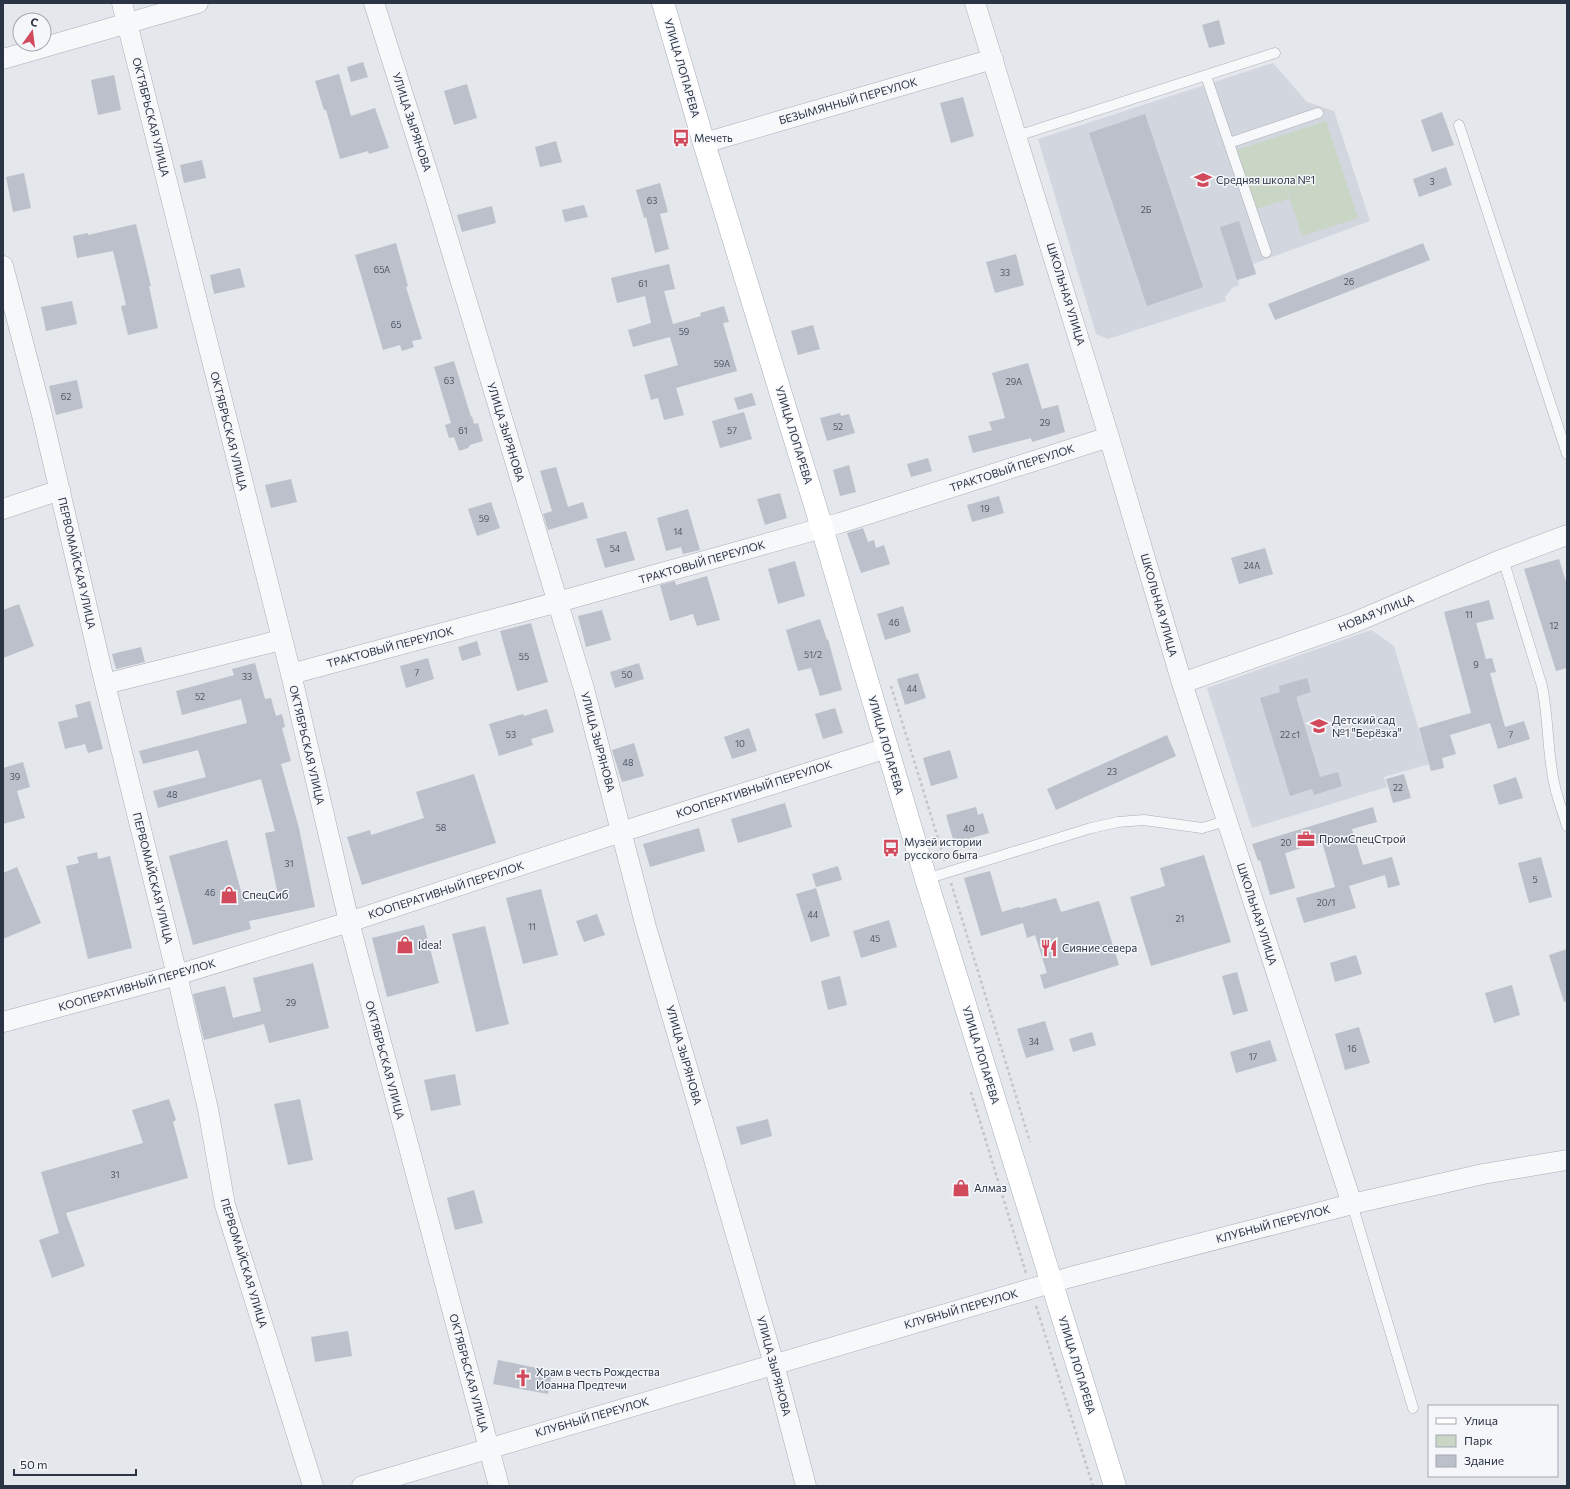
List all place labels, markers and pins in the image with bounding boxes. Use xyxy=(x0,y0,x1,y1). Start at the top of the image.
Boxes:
bus stop icon: Мечеть xyxy=(671,128,691,148)
place label: Мечеть xyxy=(694,131,733,144)
school or university icon: Средняя школа №1 xyxy=(1193,170,1213,190)
place label: Средняя школа №1 xyxy=(1216,173,1315,186)
place label: Детский сад №1 "Берёзка" xyxy=(1332,713,1402,739)
school or university icon: Детский сад №1 "Берёзка" xyxy=(1309,716,1329,736)
office icon: ПромСпецСтрой xyxy=(1296,829,1316,849)
place label: ПромСпецСтрой xyxy=(1319,832,1406,845)
place label: Музей истории русского быта xyxy=(904,835,982,861)
bus stop icon: Музей истории русского быта xyxy=(881,838,901,858)
shop icon: СпецСиб xyxy=(219,885,239,905)
place label: СпецСиб xyxy=(242,888,289,901)
shop icon: Idea! xyxy=(395,935,415,955)
place label: Idea! xyxy=(418,938,442,951)
restaurant icon: Сияние севера xyxy=(1039,938,1059,958)
place label: Сияние севера xyxy=(1062,941,1137,954)
shop icon: Алмаз xyxy=(951,1178,971,1198)
place label: Алмаз xyxy=(974,1181,1007,1194)
place label: Храм в честь Рождества Иоанна Предтечи xyxy=(536,1365,660,1391)
church icon: Храм в честь Рождества Иоанна Предтечи xyxy=(513,1368,533,1388)

